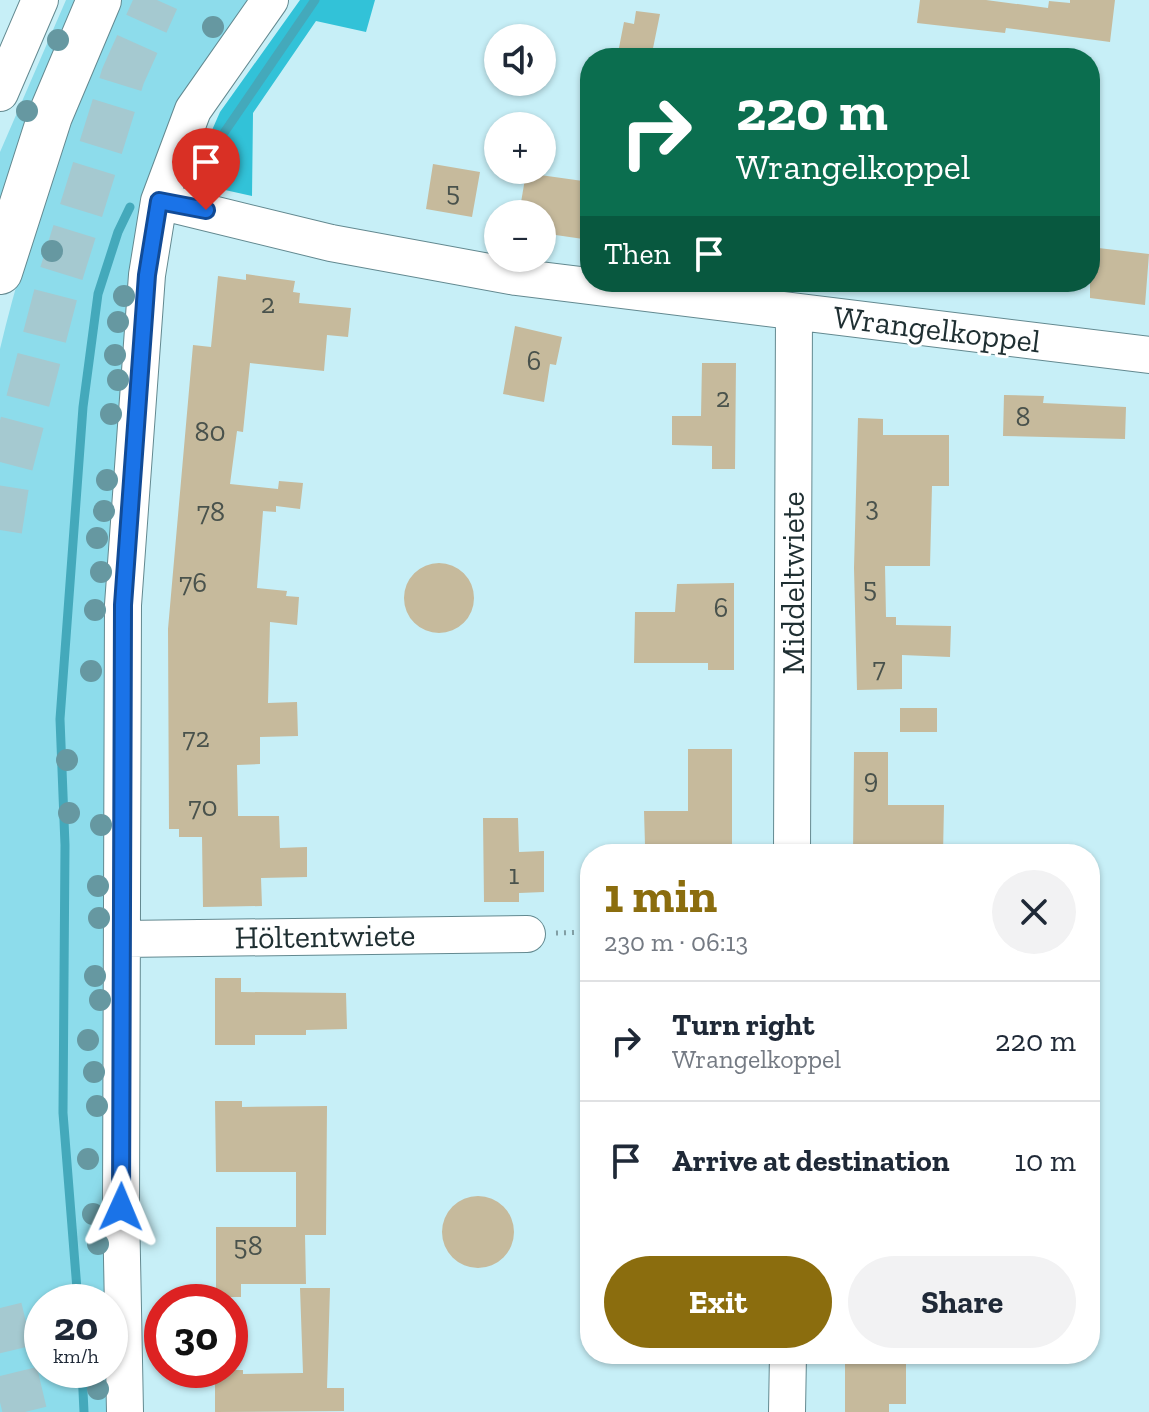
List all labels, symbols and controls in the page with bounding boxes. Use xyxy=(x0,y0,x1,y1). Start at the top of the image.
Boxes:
map controls xyxy=(484,24,556,272)
button: sound xyxy=(484,24,556,96)
text: 220 m xyxy=(736,77,888,144)
icon: right xyxy=(604,80,708,184)
button: + xyxy=(484,112,556,184)
pin xyxy=(172,128,240,210)
icon: arrive xyxy=(184,140,228,184)
text: Wrangelkoppel xyxy=(736,145,970,188)
house number: 5 xyxy=(446,175,460,208)
button: − xyxy=(484,200,556,272)
icon: arrive xyxy=(687,232,731,276)
text: Then xyxy=(604,236,671,272)
house number: 2 xyxy=(261,287,275,320)
street label: Wrangelkoppel xyxy=(831,297,1043,361)
house number: 6 xyxy=(527,344,541,377)
house number: 2 xyxy=(716,381,730,414)
house number: 8 xyxy=(1015,400,1031,433)
house number: 80 xyxy=(194,415,226,448)
house number: 3 xyxy=(865,490,879,523)
street label: Middeltwiete xyxy=(774,491,812,675)
house number: 78 xyxy=(197,495,225,528)
house number: 76 xyxy=(179,566,207,599)
house number: 5 xyxy=(863,571,877,604)
house number: 6 xyxy=(714,591,728,624)
house number: 7 xyxy=(872,651,886,684)
house number: 72 xyxy=(182,721,210,754)
house number: 9 xyxy=(864,762,878,795)
house number: 70 xyxy=(188,790,218,823)
house number: 1 xyxy=(509,858,520,891)
text: 1 min xyxy=(604,867,717,924)
button: close xyxy=(992,870,1076,954)
street label: Höltentwiete xyxy=(234,915,416,957)
text: 230 m · 06:13 xyxy=(604,926,748,958)
text: Turn right xyxy=(672,1007,814,1043)
icon: right xyxy=(604,1019,648,1063)
text: 220 m xyxy=(995,1023,1076,1059)
text: Wrangelkoppel xyxy=(672,1043,841,1075)
icon: arrive xyxy=(604,1139,648,1183)
text: Arrive at destination xyxy=(672,1143,949,1179)
text: 10 m xyxy=(1014,1143,1076,1179)
position arrow xyxy=(79,1165,163,1249)
house number: 58 xyxy=(233,1229,263,1262)
button: Exit xyxy=(604,1256,832,1348)
button: Share xyxy=(848,1256,1076,1348)
speed limit sign: 30 xyxy=(144,1284,248,1388)
text: 20 xyxy=(54,1302,98,1350)
text: km/h xyxy=(53,1344,99,1368)

